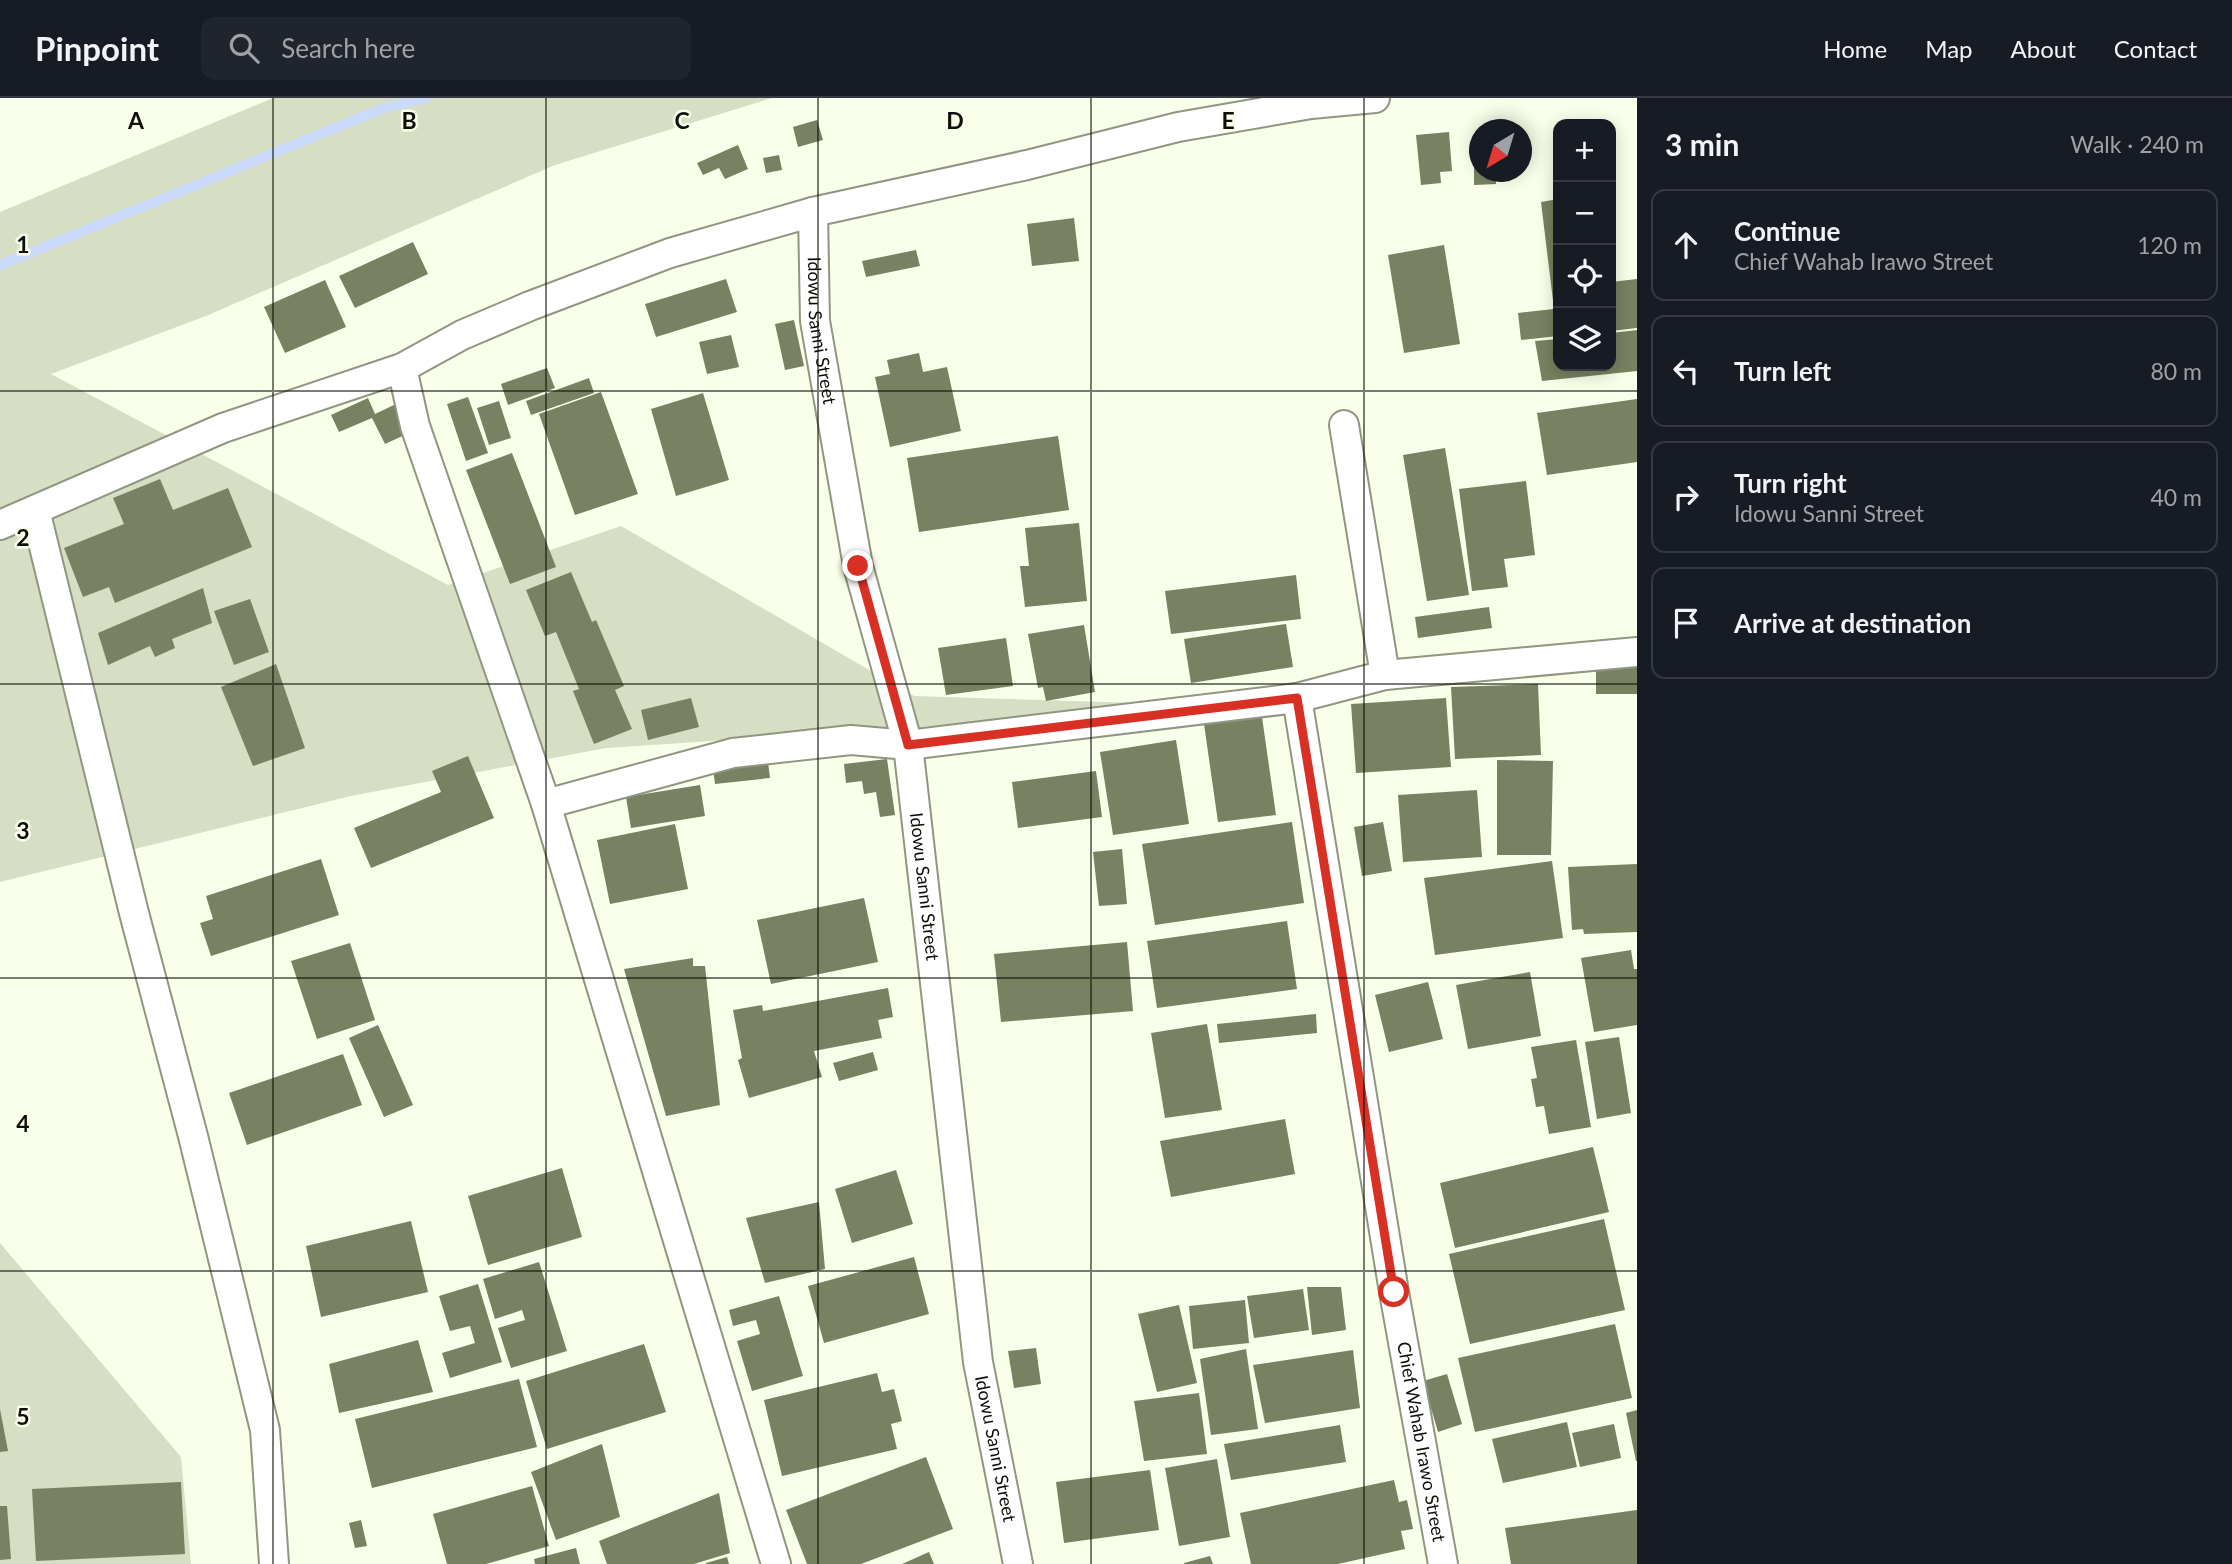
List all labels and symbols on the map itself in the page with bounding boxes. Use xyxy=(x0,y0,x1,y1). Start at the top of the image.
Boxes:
text: A xyxy=(127,106,145,134)
text: B xyxy=(401,106,417,134)
text: C xyxy=(674,106,690,134)
text: D xyxy=(946,106,964,134)
text: E xyxy=(1221,106,1235,134)
north arrow xyxy=(1469,119,1532,182)
text: 1 xyxy=(16,230,30,258)
street label: Idowu Sanni Street xyxy=(804,256,842,406)
text: 2 xyxy=(16,523,30,551)
route end xyxy=(842,550,873,581)
street label: Idowu Sanni Street xyxy=(906,811,944,962)
text: 3 xyxy=(16,816,30,844)
text: 4 xyxy=(16,1109,30,1137)
route start xyxy=(1378,1276,1409,1307)
street label: Chief Wahab Irawo Street xyxy=(1393,1340,1451,1544)
street label: Idowu Sanni Street xyxy=(971,1373,1022,1524)
text: 5 xyxy=(16,1402,30,1430)

